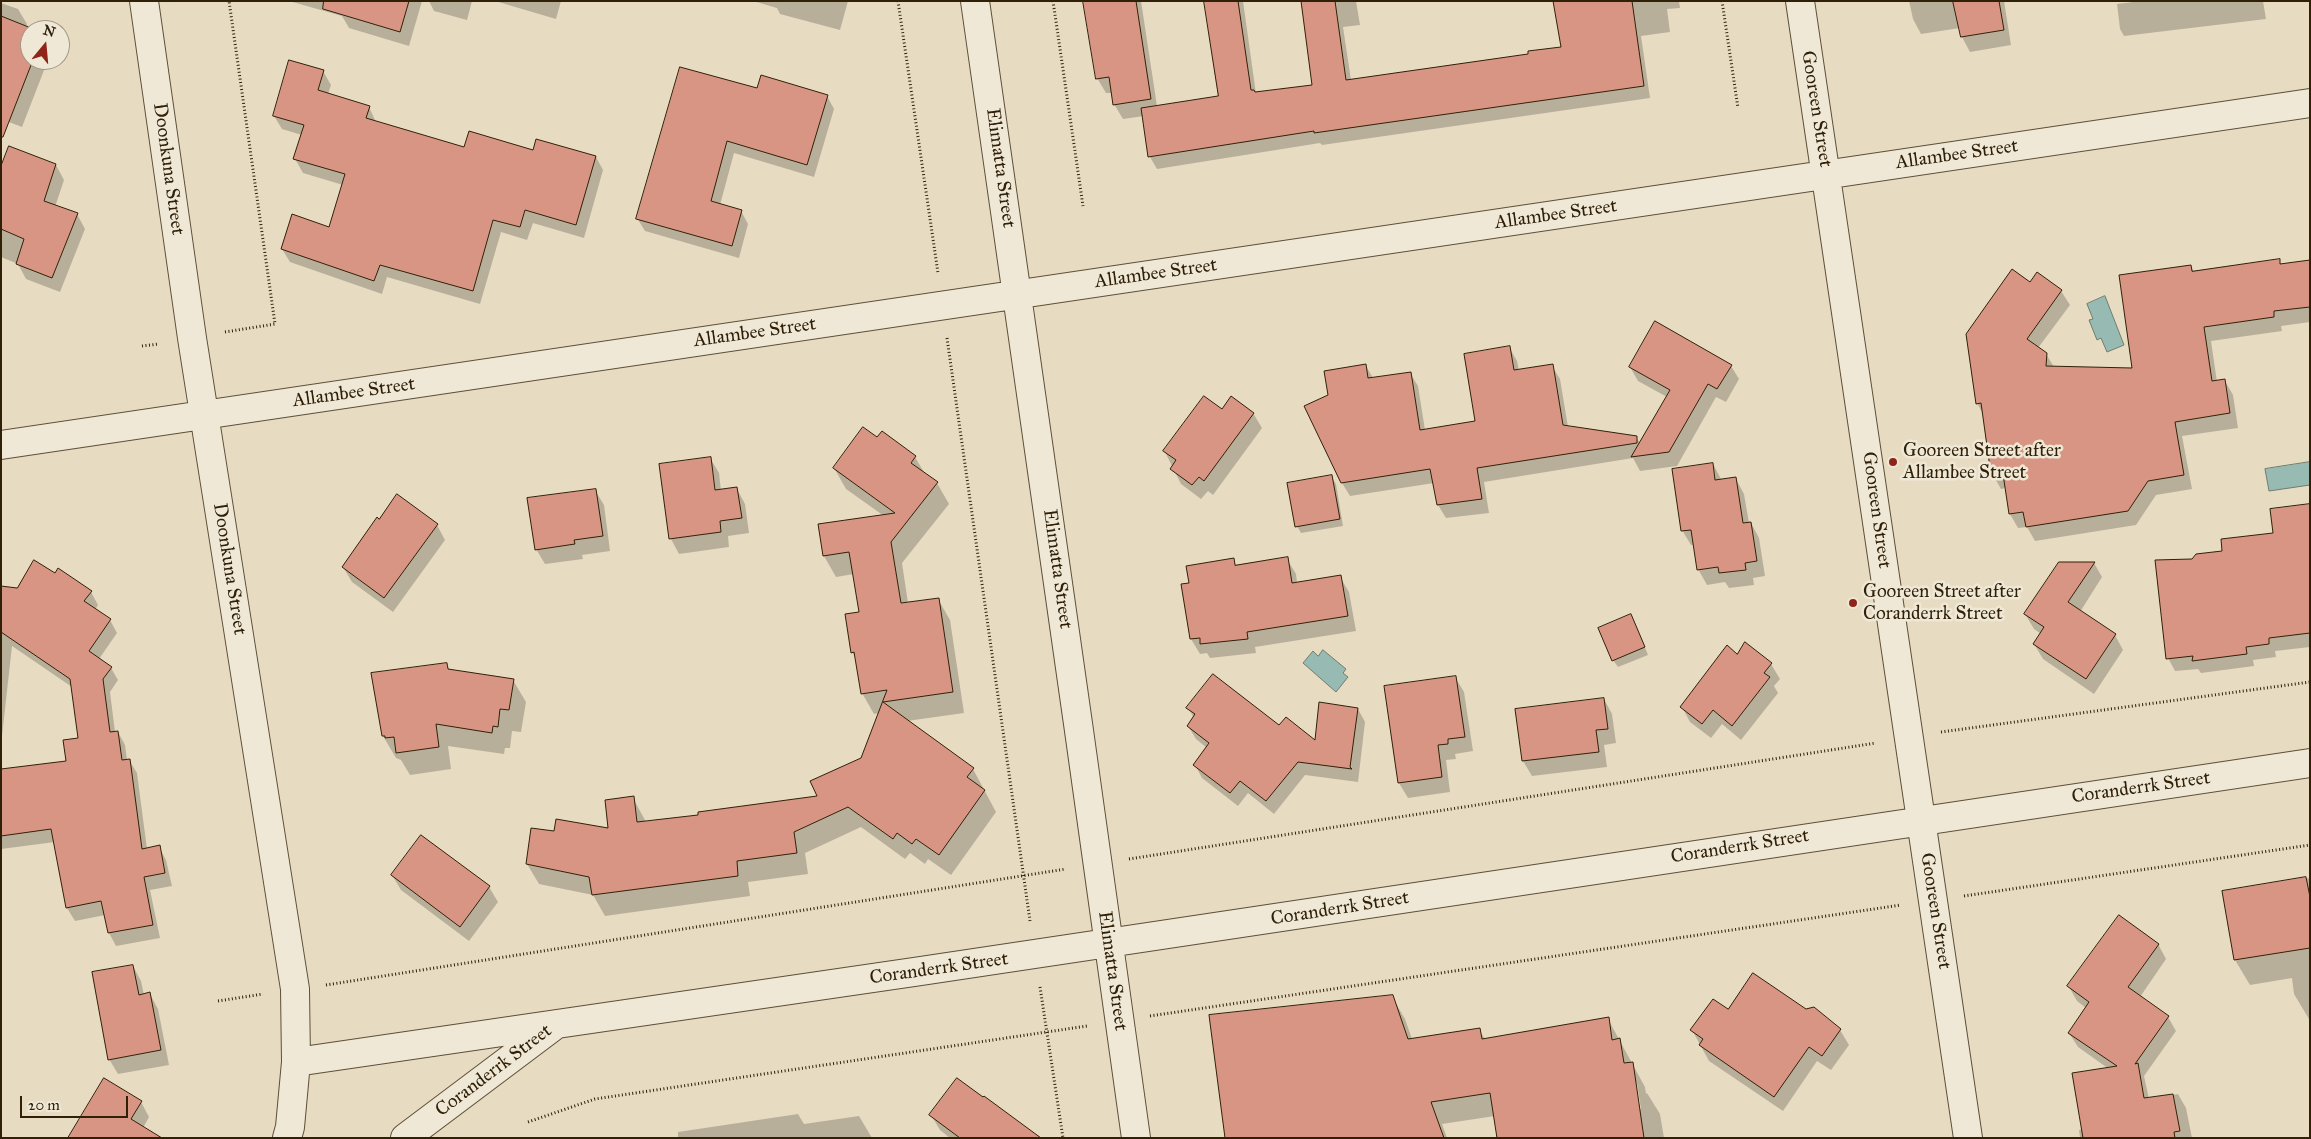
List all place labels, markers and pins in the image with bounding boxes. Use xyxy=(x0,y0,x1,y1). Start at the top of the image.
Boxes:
place label: Gooreen Street after Allambee Street xyxy=(1903,440,2061,484)
marker: Gooreen Street after Allambee Street xyxy=(1887,456,1899,468)
place label: Gooreen Street after Coranderrk Street xyxy=(1863,581,2021,625)
marker: Gooreen Street after Coranderrk Street xyxy=(1847,597,1859,609)

